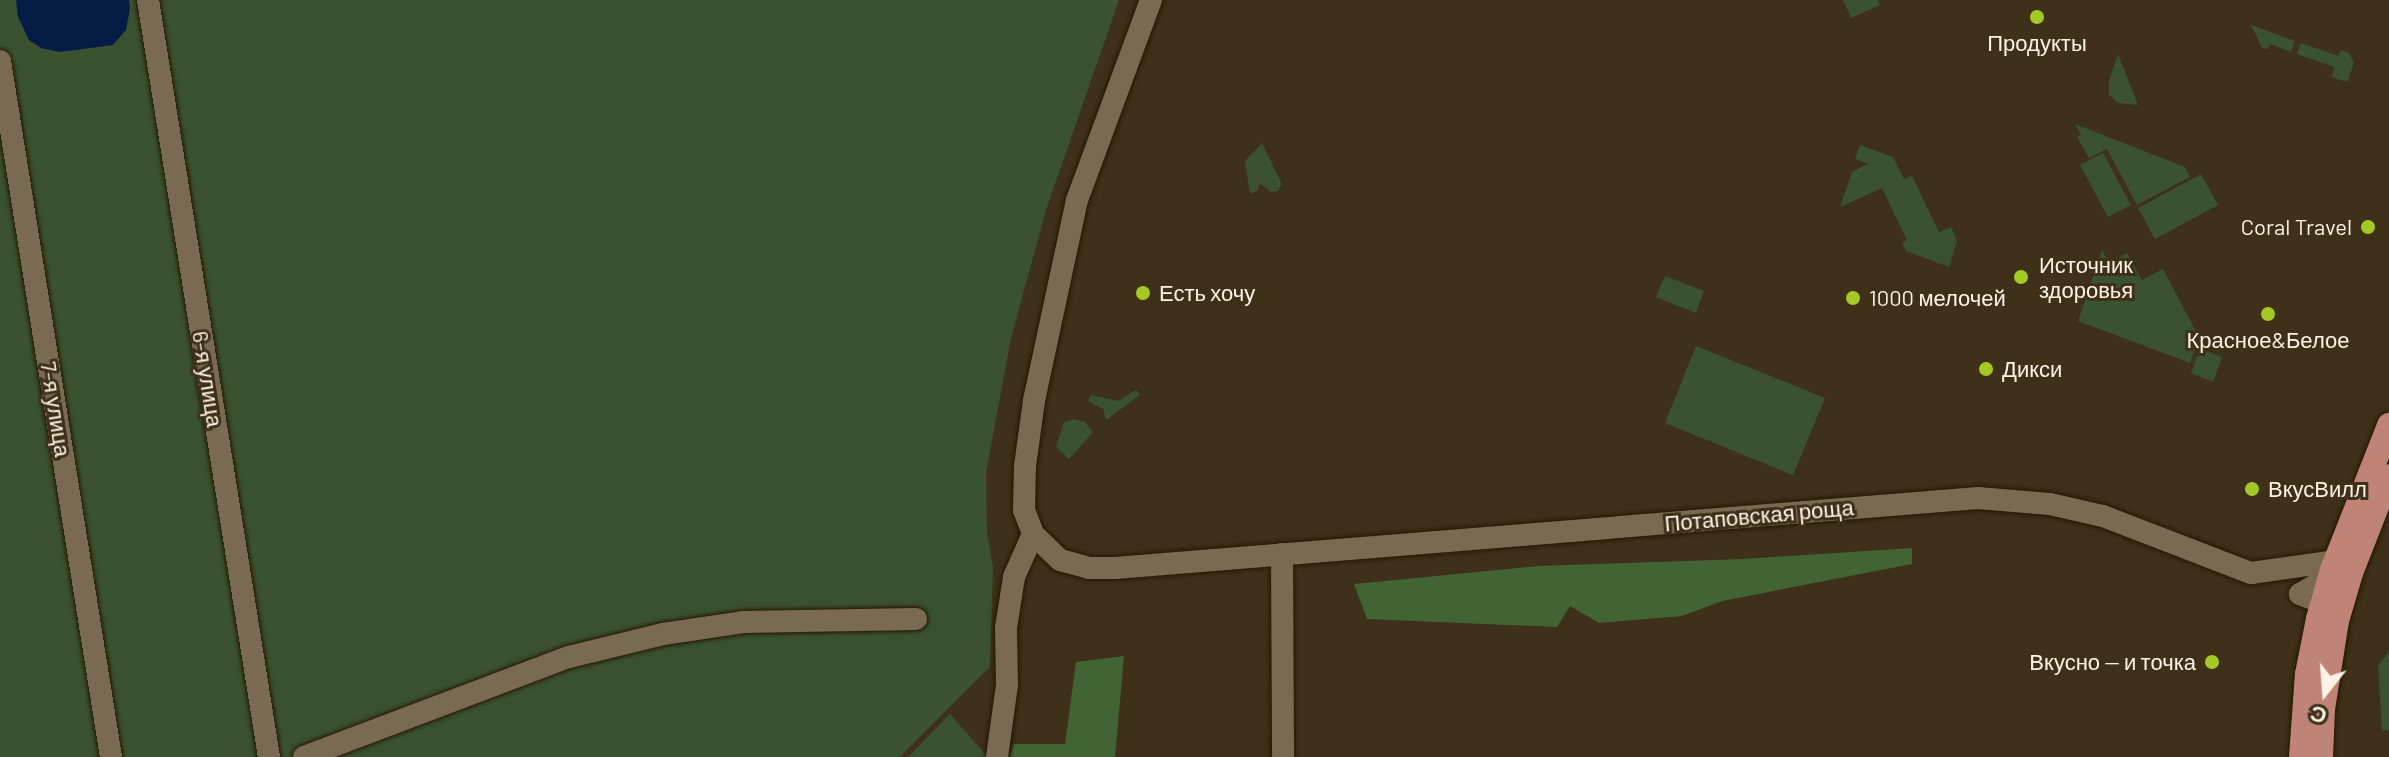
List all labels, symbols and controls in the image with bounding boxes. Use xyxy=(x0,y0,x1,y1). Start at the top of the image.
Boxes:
marker: Продукты xyxy=(2028,8,2046,26)
place label: Продукты xyxy=(1987,30,2087,56)
place label: Coral Travel xyxy=(2241,214,2352,240)
marker: Coral Travel xyxy=(2359,218,2377,236)
place label: Источник здоровья xyxy=(2039,251,2133,302)
marker: Источник здоровья xyxy=(2010,266,2032,288)
place label: Есть хочу xyxy=(1159,280,1255,306)
marker: Есть хочу xyxy=(1134,284,1152,302)
place label: 1000 мелочей xyxy=(1869,285,2006,311)
marker: 1000 мелочей xyxy=(1844,289,1862,307)
marker: Красное&Белое xyxy=(2259,305,2277,323)
place label: Красное&Белое xyxy=(2187,327,2349,353)
street label: 6-я улица xyxy=(187,329,229,429)
place label: Дикси xyxy=(2002,356,2062,382)
street label: 7-я улица xyxy=(35,360,77,458)
marker: Дикси xyxy=(1977,360,1995,378)
place label: ВкусВилл xyxy=(2268,476,2367,502)
marker: ВкусВилл xyxy=(2243,480,2261,498)
street label: Потаповская роща xyxy=(1663,494,1855,536)
place label: Вкусно — и точка xyxy=(2029,649,2196,675)
marker: Вкусно — и точка xyxy=(2203,653,2221,671)
north arrow xyxy=(2285,653,2365,733)
text: С xyxy=(2307,701,2329,731)

